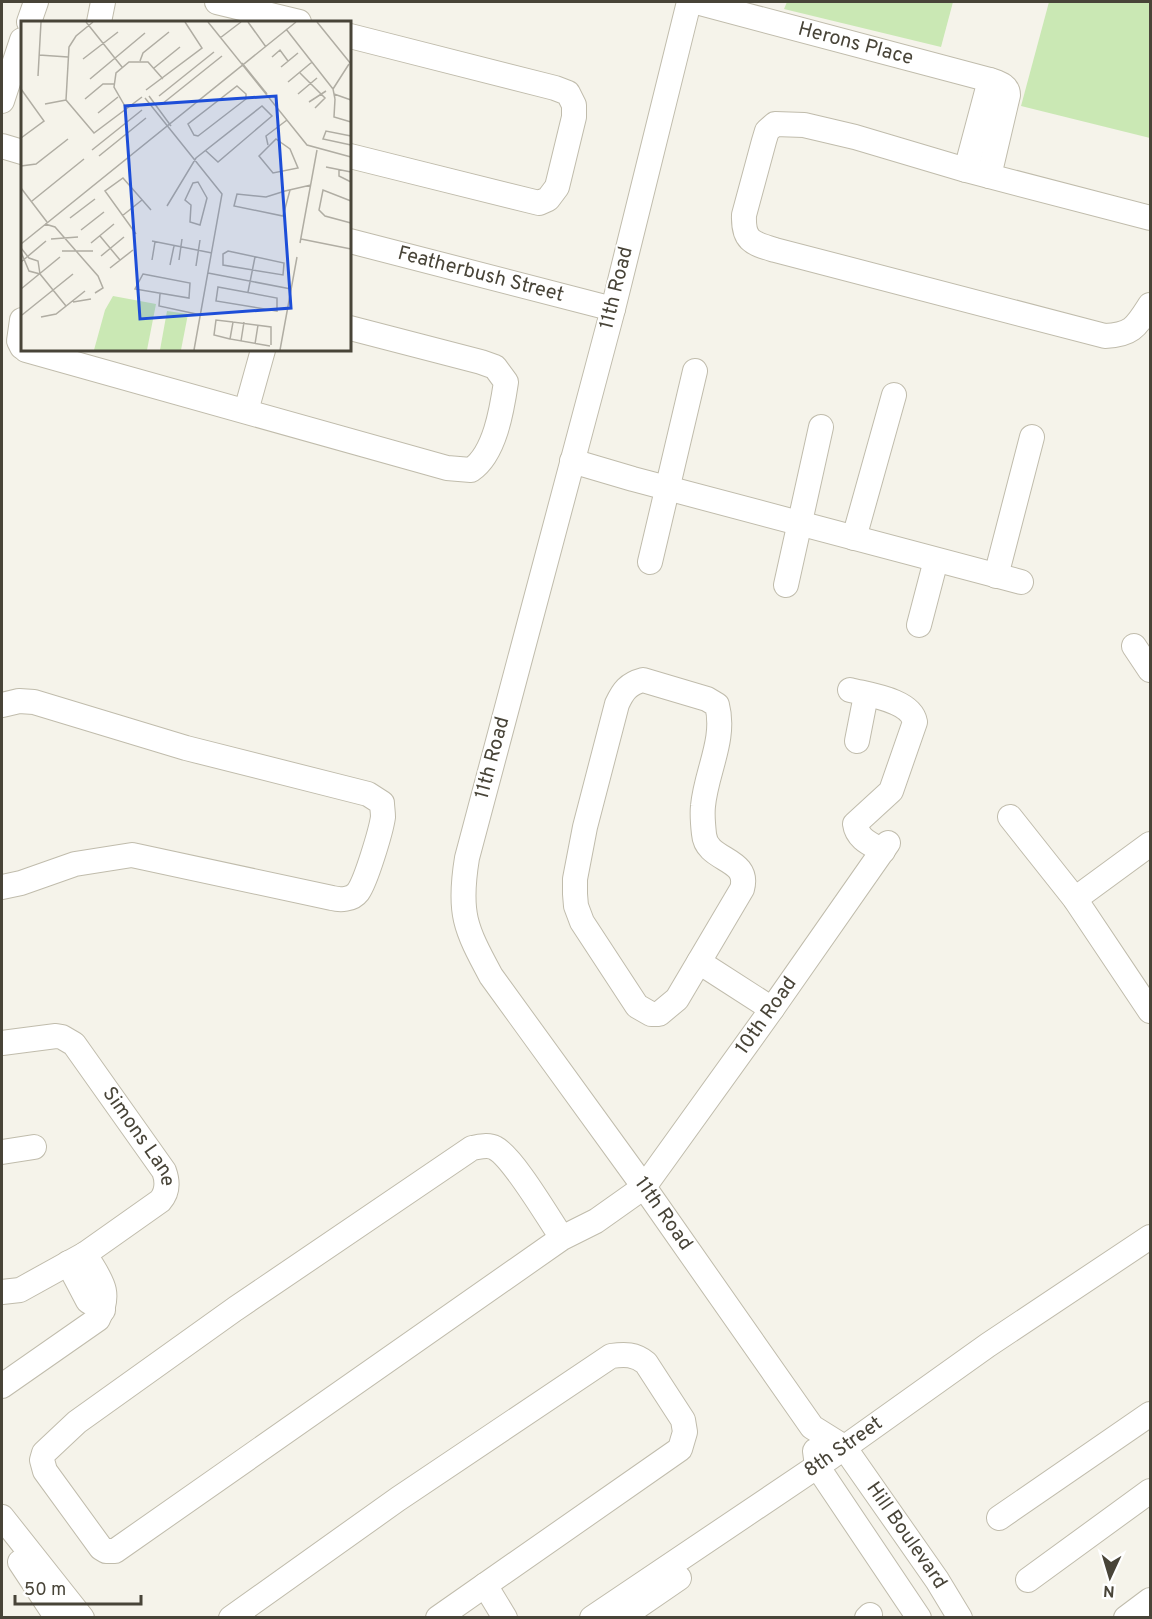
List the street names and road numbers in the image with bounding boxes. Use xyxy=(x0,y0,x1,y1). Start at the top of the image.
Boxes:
street label: Herons Place xyxy=(795,17,916,72)
street label: Featherbush Street xyxy=(395,241,567,309)
street label: 11th Road xyxy=(594,244,640,332)
street label: 11th Road xyxy=(470,714,516,802)
street label: 10th Road xyxy=(730,972,803,1060)
street label: Simons Lane xyxy=(96,1082,180,1188)
street label: 11th Road xyxy=(628,1172,698,1256)
street label: 8th Street xyxy=(800,1411,888,1484)
street label: Hill Boulevard xyxy=(860,1477,953,1594)

